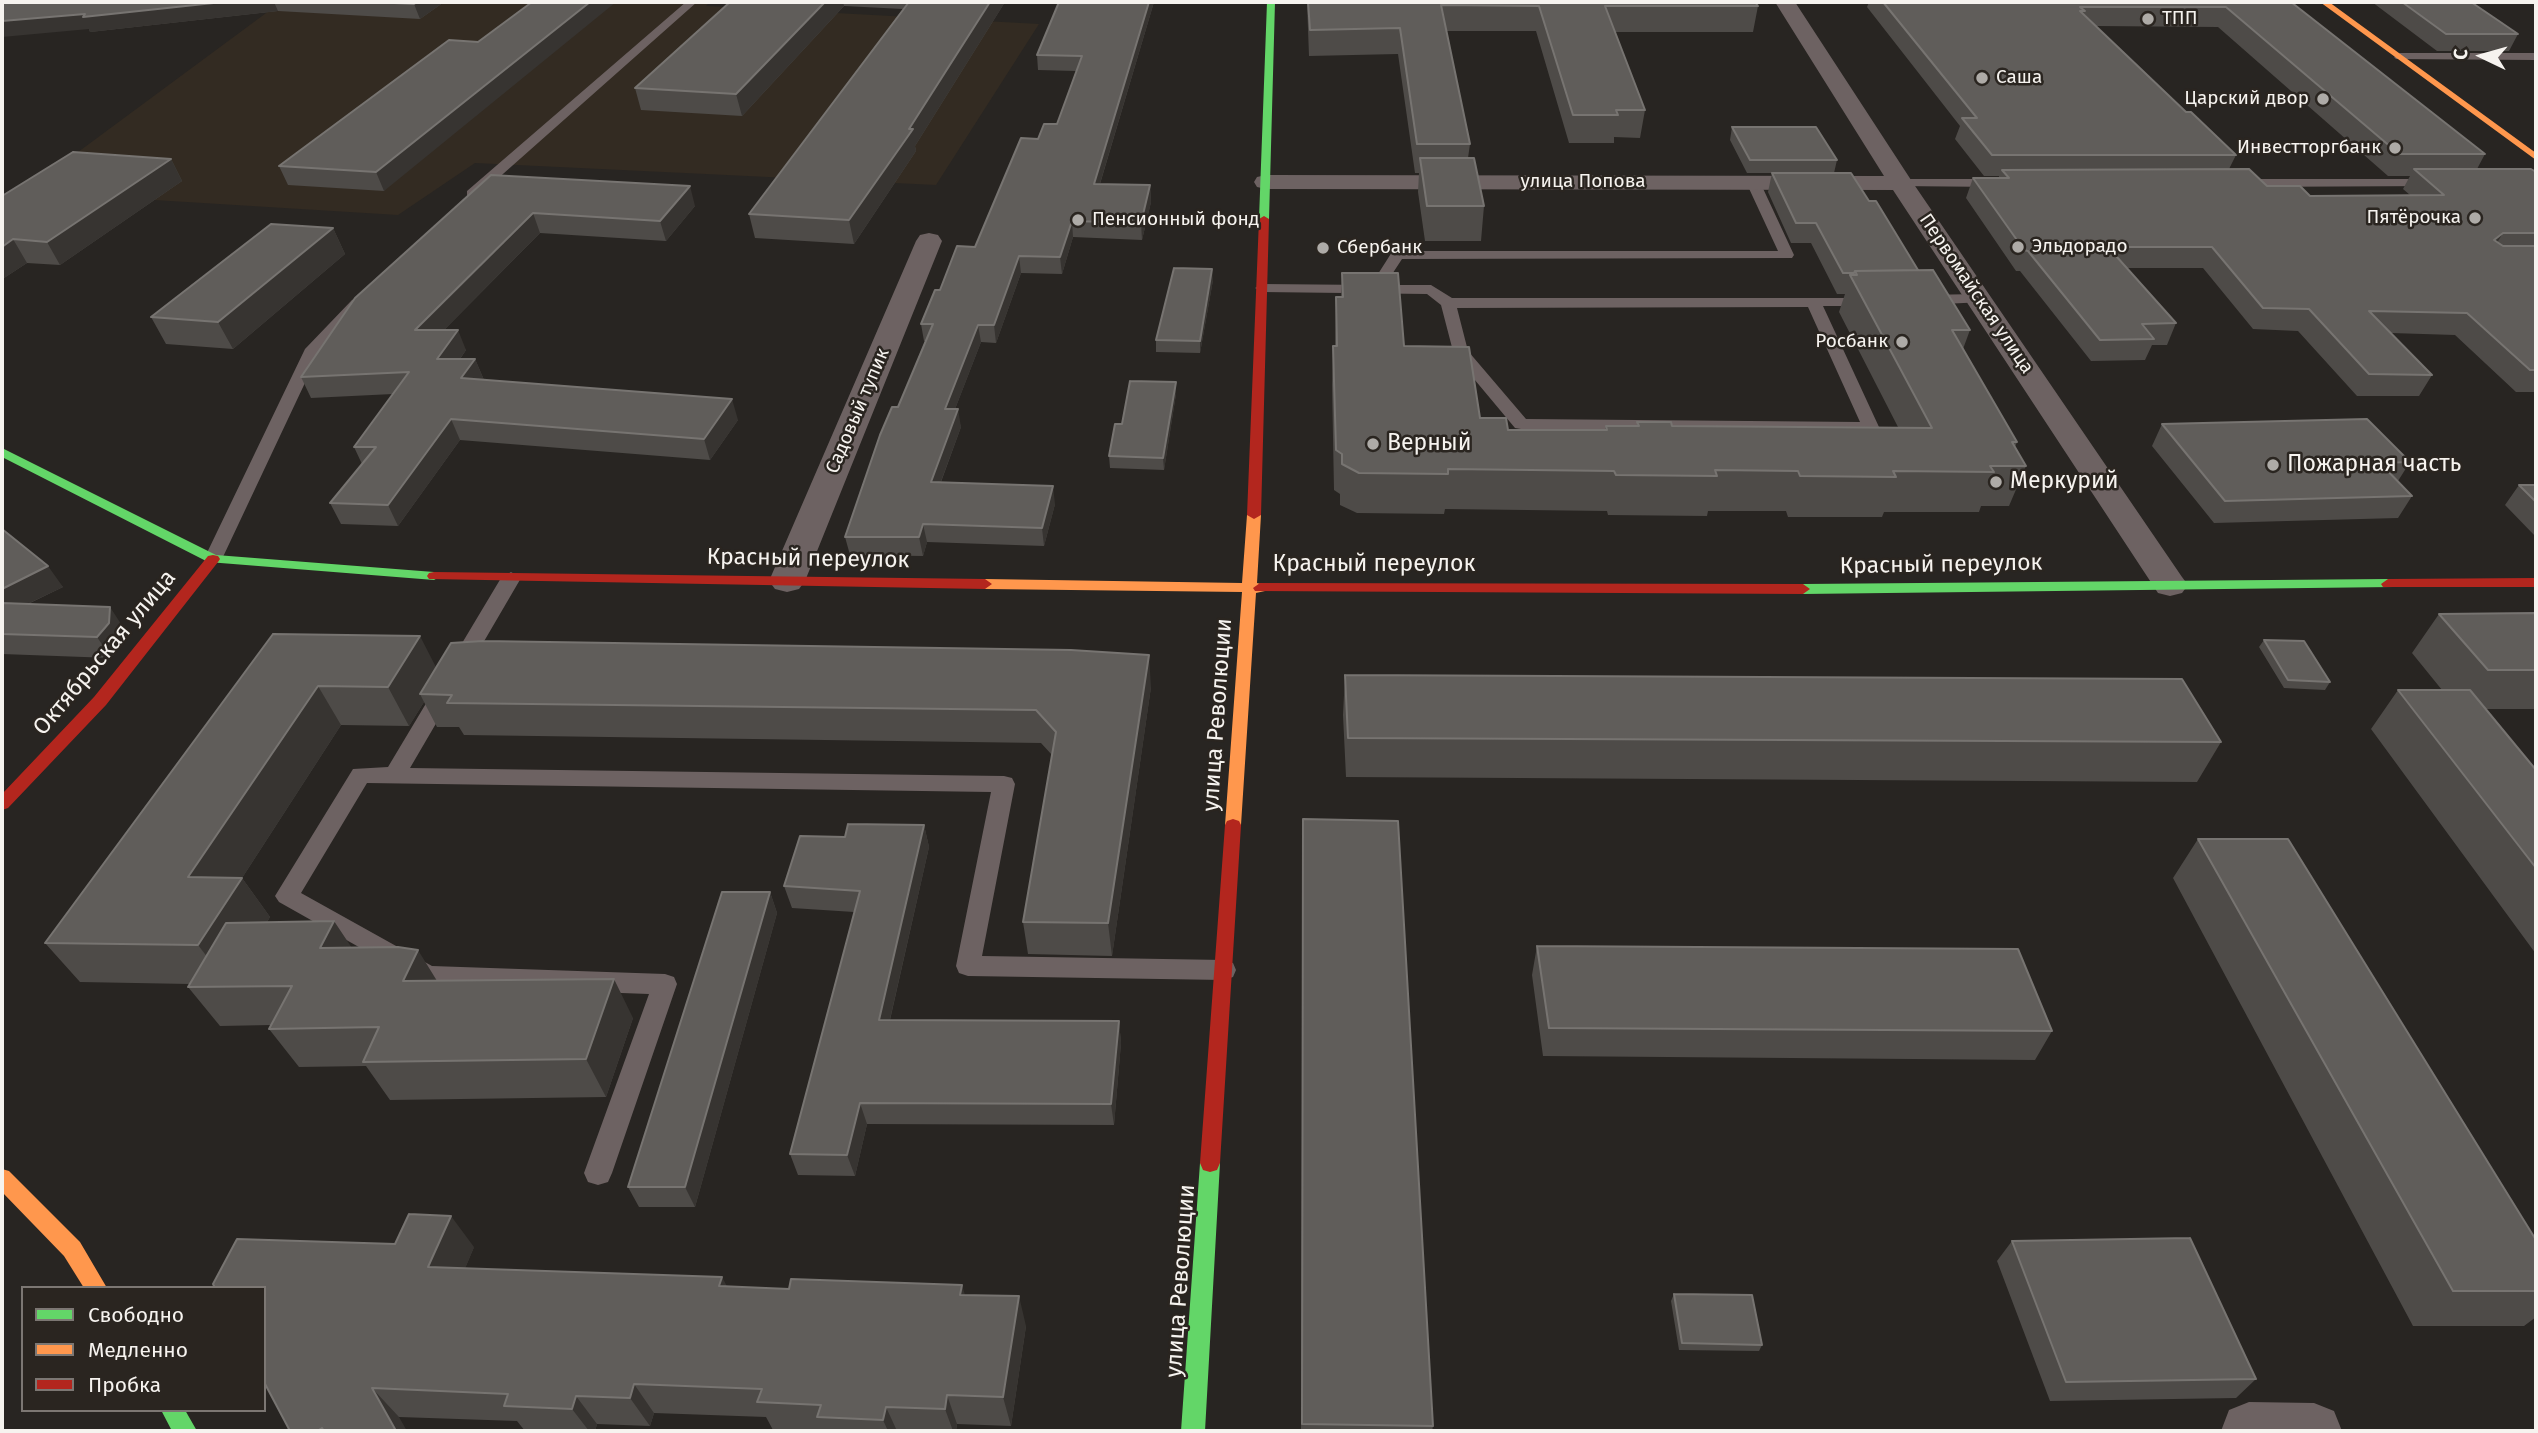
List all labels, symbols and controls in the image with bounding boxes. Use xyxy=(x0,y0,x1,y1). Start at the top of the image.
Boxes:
place label: ТПП xyxy=(2162,8,2197,30)
marker: ТПП xyxy=(2140,11,2156,27)
north arrow xyxy=(2447,21,2517,91)
text: С xyxy=(2449,48,2473,61)
place label: Саша xyxy=(1996,67,2042,89)
marker: Саша xyxy=(1974,70,1990,86)
place label: Царский двор xyxy=(2184,88,2309,110)
marker: Царский двор xyxy=(2315,91,2331,107)
place label: Инвестторгбанк xyxy=(2237,137,2381,159)
marker: Инвестторгбанк xyxy=(2387,140,2403,156)
street label: улица Попова xyxy=(1520,171,1646,193)
place label: Пятёрочка xyxy=(2366,207,2461,229)
place label: Пенсионный фонд xyxy=(1092,209,1259,231)
street label: Первомайская улица xyxy=(1914,210,2038,378)
marker: Пятёрочка xyxy=(2467,210,2483,226)
marker: Пенсионный фонд xyxy=(1070,212,1086,228)
place label: Эльдорадо xyxy=(2032,236,2128,258)
place label: Сбербанк xyxy=(1337,237,1422,259)
marker: Эльдорадо xyxy=(2010,239,2026,255)
marker: Сбербанк xyxy=(1315,240,1331,256)
place label: Росбанк xyxy=(1815,331,1888,353)
marker: Росбанк xyxy=(1894,334,1910,350)
street label: Садовый тупик xyxy=(821,345,895,477)
place label: Верный xyxy=(1387,430,1472,458)
marker: Верный xyxy=(1365,436,1381,452)
place label: Пожарная часть xyxy=(2287,451,2461,479)
marker: Пожарная часть xyxy=(2265,457,2281,473)
place label: Меркурий xyxy=(2010,468,2119,496)
marker: Меркурий xyxy=(1988,474,2004,490)
street label: Красный переулок xyxy=(706,543,910,575)
street label: Красный переулок xyxy=(1839,549,2043,581)
street label: Красный переулок xyxy=(1273,551,1475,579)
street label: Октябрьская улица xyxy=(28,565,182,741)
street label: улица Революции xyxy=(1197,617,1239,813)
street label: улица Революции xyxy=(1160,1183,1202,1379)
legend xyxy=(21,1286,266,1412)
text: Свободно xyxy=(88,1302,184,1328)
text: Медленно xyxy=(88,1337,188,1363)
text: Пробка xyxy=(88,1372,161,1398)

